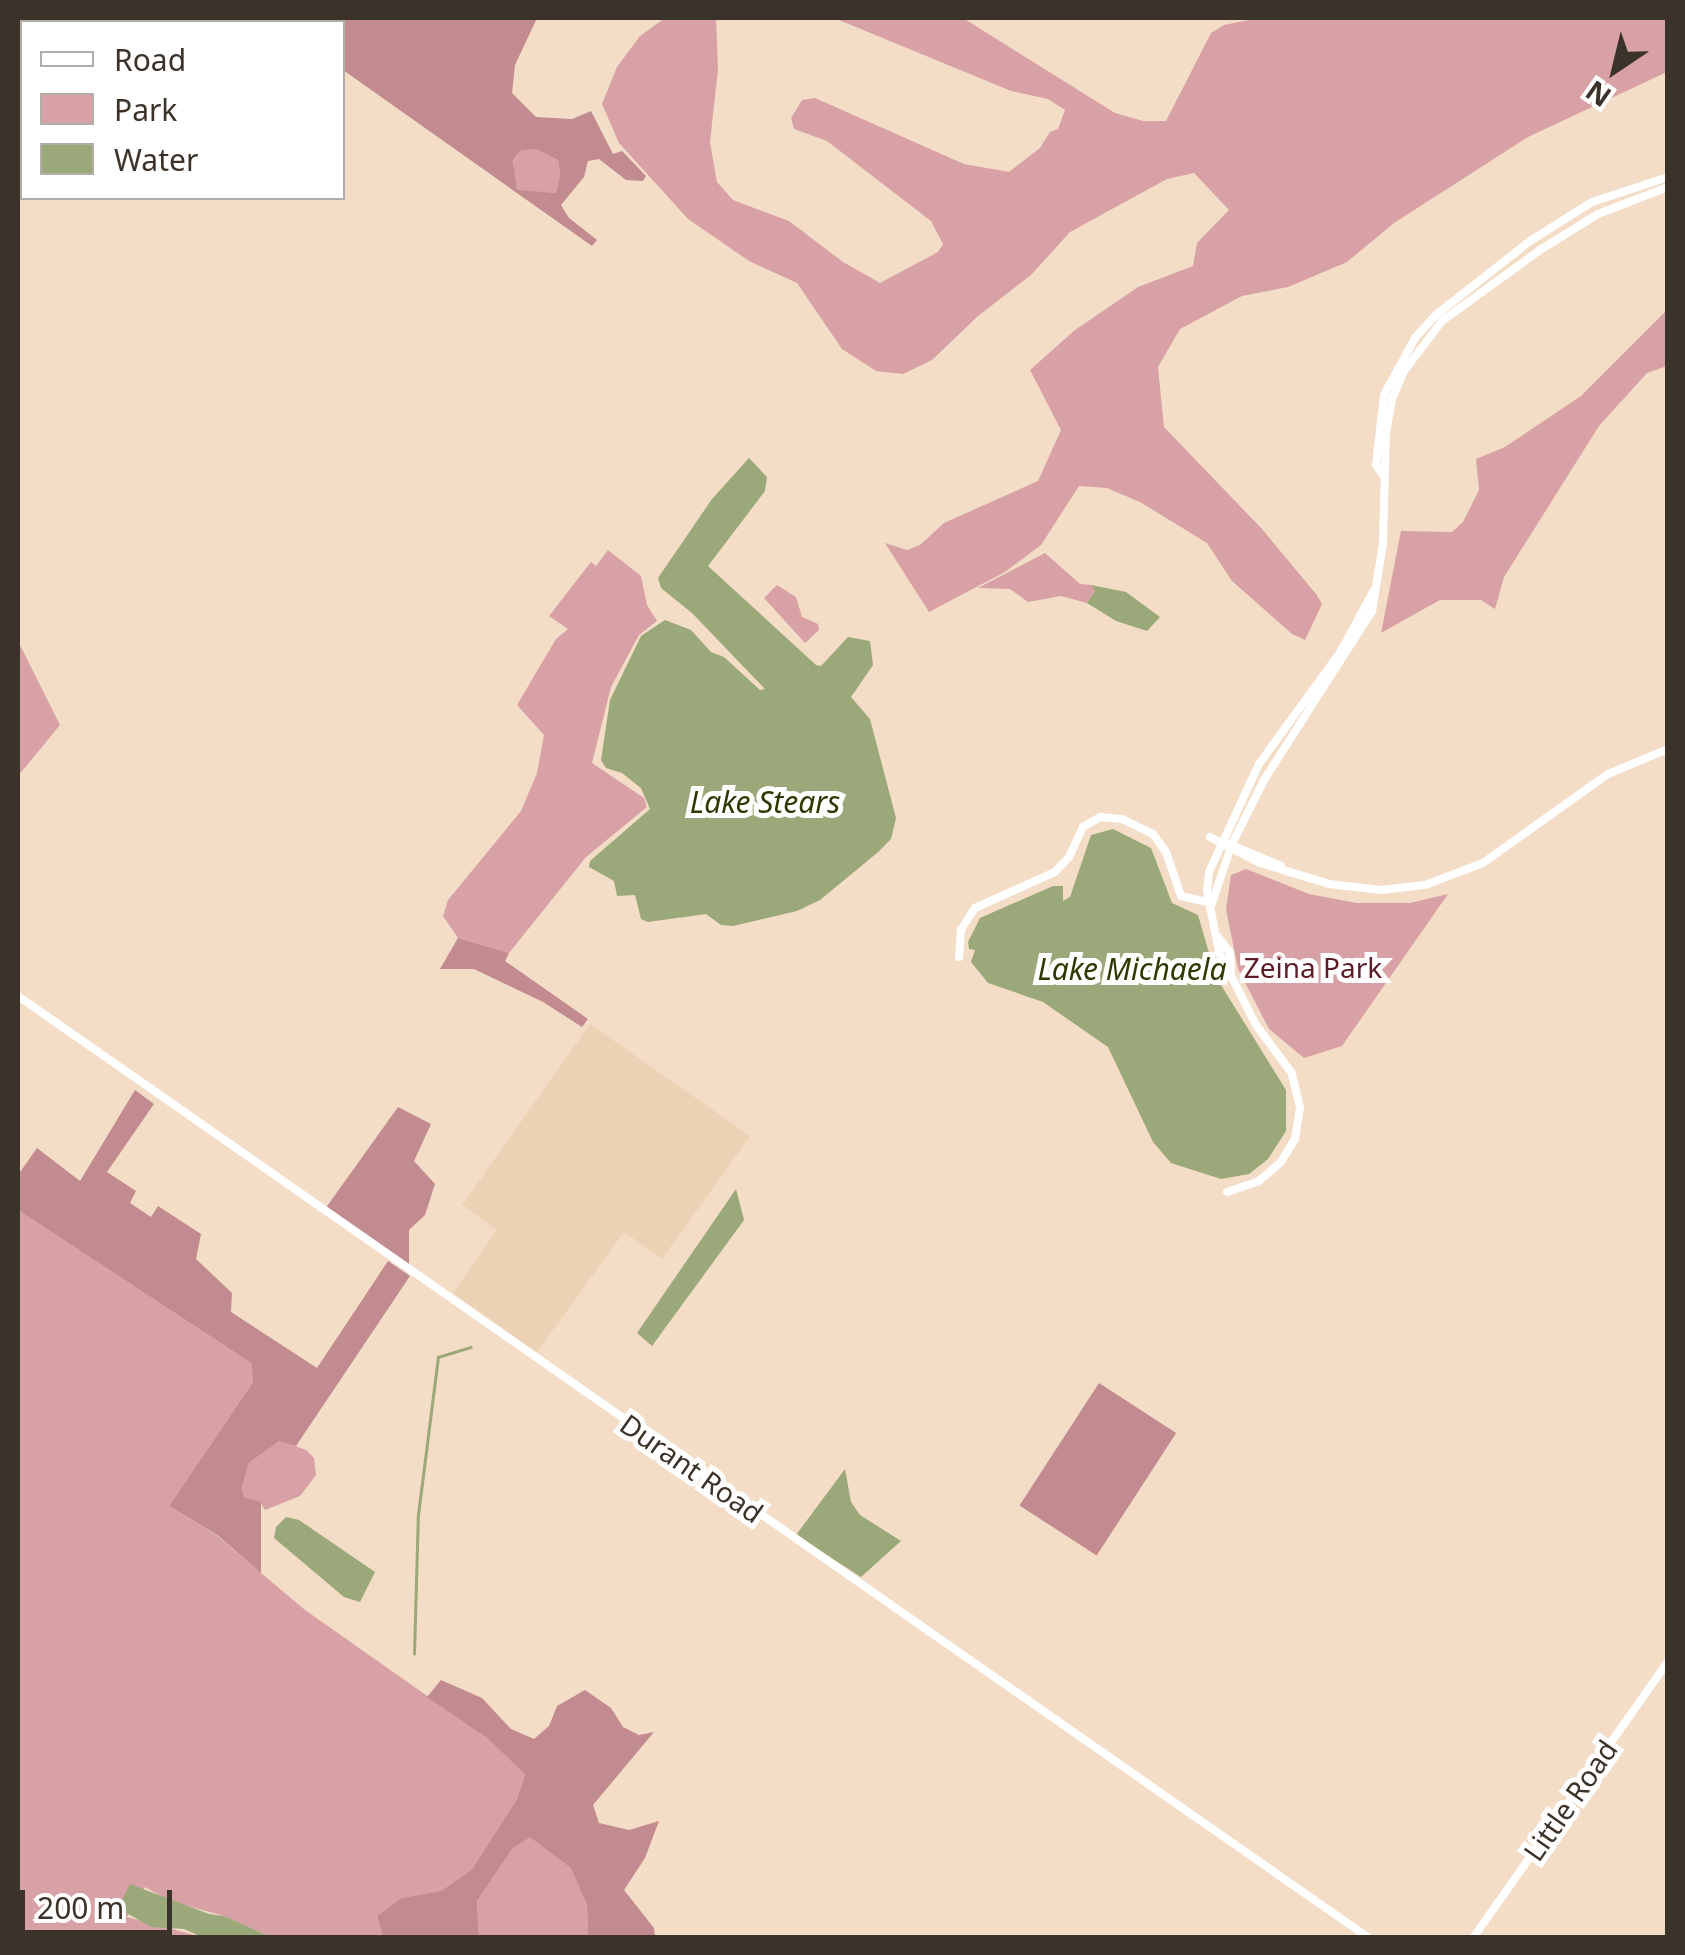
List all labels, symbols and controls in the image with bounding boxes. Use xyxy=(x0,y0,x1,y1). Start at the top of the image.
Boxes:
legend xyxy=(20,20,345,200)
north arrow xyxy=(1565,20,1665,120)
text: Road xyxy=(114,39,186,80)
text: N xyxy=(1578,72,1618,117)
text: Park xyxy=(114,89,177,130)
text: Water xyxy=(114,139,198,180)
water label: Lake Stears xyxy=(690,784,840,820)
park label: Zeina Park xyxy=(1244,950,1382,984)
water label: Lake Michaela xyxy=(1037,951,1227,987)
street label: Durant Road xyxy=(614,1407,770,1529)
street label: Little Road xyxy=(1516,1733,1624,1867)
scale bar xyxy=(25,1870,178,1932)
text: 200 m xyxy=(37,1887,124,1928)

